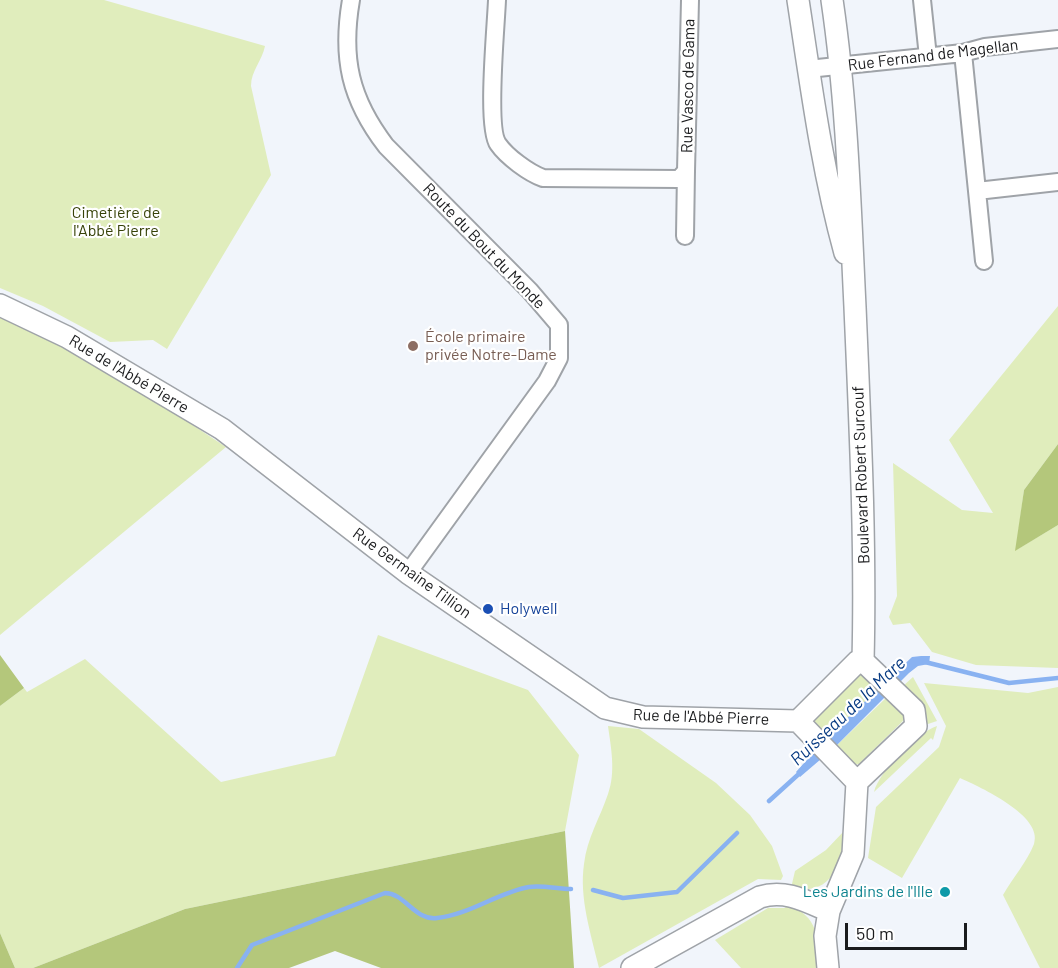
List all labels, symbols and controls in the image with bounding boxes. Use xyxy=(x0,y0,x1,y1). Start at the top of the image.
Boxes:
street label: Rue Vasco de Gama xyxy=(677,19,699,153)
street label: Rue Fernand de Magellan xyxy=(847,35,1019,75)
street label: Route du Bout du Monde xyxy=(419,179,549,313)
park label: Cimetière de l'Abbé Pierre xyxy=(72,203,160,241)
place label: École primaire privée Notre-Dame xyxy=(425,327,557,365)
street label: Rue de l'Abbé Pierre xyxy=(66,331,192,417)
marker: École primaire privée Notre-Dame xyxy=(406,339,420,353)
street label: Boulevard Robert Surcouf xyxy=(848,386,874,564)
street label: Rue Germaine Tillion xyxy=(349,524,475,622)
place label: Holywell xyxy=(500,599,557,619)
marker: Holywell xyxy=(481,602,495,616)
water label: Ruisseau de la Mare xyxy=(786,652,910,770)
street label: Rue de l'Abbé Pierre xyxy=(633,705,769,729)
place label: Les Jardins de l'Ille xyxy=(803,882,933,902)
marker: Les Jardins de l'Ille xyxy=(938,885,952,899)
scale bar xyxy=(848,911,970,949)
text: 50 m xyxy=(856,922,894,944)

